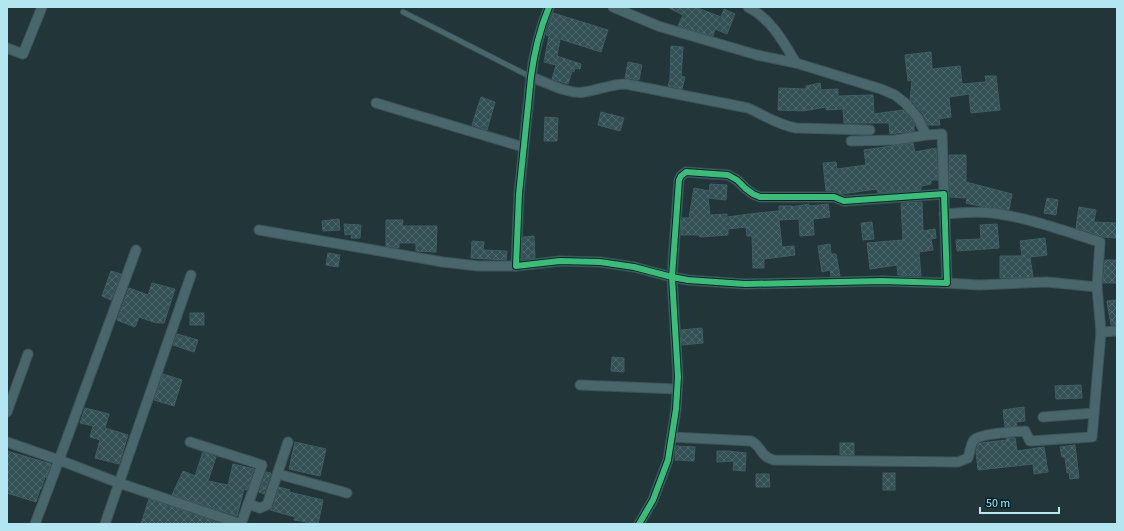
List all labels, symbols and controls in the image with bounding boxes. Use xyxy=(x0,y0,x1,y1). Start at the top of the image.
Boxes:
scale bar xyxy=(980,489,1059,515)
text: 50 m xyxy=(986,495,1010,512)

